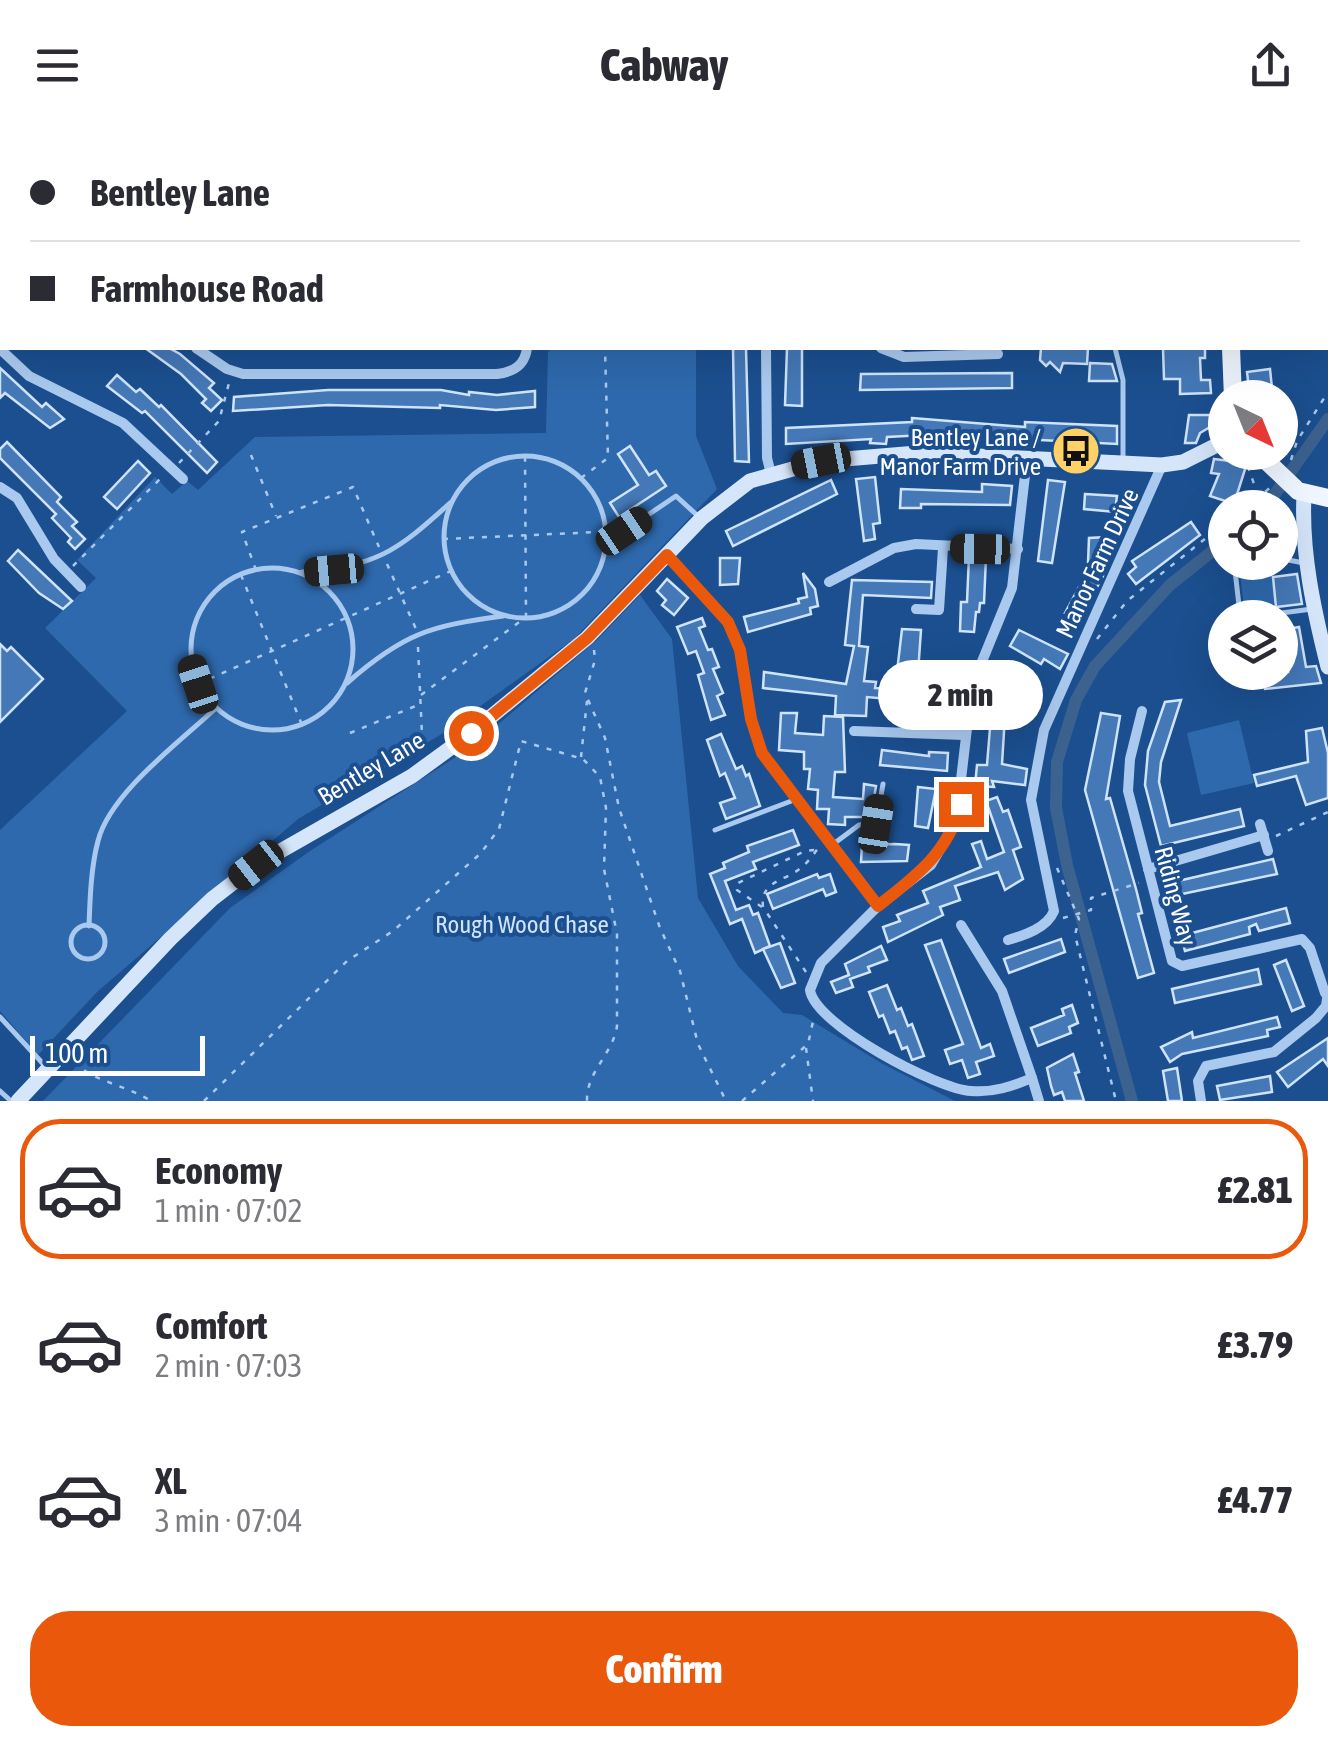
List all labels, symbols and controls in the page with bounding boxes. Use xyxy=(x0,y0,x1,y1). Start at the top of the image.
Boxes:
icon: menu xyxy=(30,38,85,93)
icon: share xyxy=(1243,38,1298,93)
text: Cabway xyxy=(600,39,728,91)
text: Bentley Lane xyxy=(90,171,270,214)
text: Farmhouse Road xyxy=(90,267,324,310)
north arrow xyxy=(1208,380,1298,470)
map controls xyxy=(1208,380,1298,690)
place label: Bentley Lane / Manor Farm Drive xyxy=(879,423,1041,480)
bus stop icon: Bentley Lane / Manor Farm Drive xyxy=(1050,425,1102,477)
car xyxy=(789,441,853,481)
street label: Manor Farm Drive xyxy=(1050,484,1144,642)
button: locate xyxy=(1208,490,1298,580)
car xyxy=(591,502,657,560)
car xyxy=(950,533,1010,565)
car xyxy=(303,552,365,588)
button: layers xyxy=(1208,600,1298,690)
car xyxy=(174,651,222,717)
callout: 2 min xyxy=(878,659,1044,729)
text: 2 min xyxy=(928,676,993,713)
route start xyxy=(449,711,494,756)
street label: Bentley Lane xyxy=(313,725,429,811)
route end xyxy=(939,782,984,827)
car xyxy=(856,792,896,856)
car xyxy=(223,835,289,895)
street label: Riding Way xyxy=(1149,843,1203,949)
park label: Rough Wood Chase xyxy=(435,910,609,938)
scale bar xyxy=(30,1031,205,1076)
text: 100 m xyxy=(45,1037,108,1069)
icon: car xyxy=(35,1144,125,1234)
text: Economy xyxy=(155,1149,282,1192)
text: £2.81 xyxy=(1217,1168,1293,1211)
text: 1 min · 07:02 xyxy=(155,1192,302,1229)
icon: car xyxy=(35,1299,125,1389)
text: Comfort xyxy=(155,1304,267,1347)
text: £3.79 xyxy=(1217,1323,1293,1366)
text: 2 min · 07:03 xyxy=(155,1347,302,1384)
icon: car xyxy=(35,1454,125,1544)
text: XL xyxy=(155,1459,187,1502)
text: £4.77 xyxy=(1217,1478,1293,1521)
text: 3 min · 07:04 xyxy=(155,1502,302,1539)
button: Confirm xyxy=(30,1611,1298,1726)

